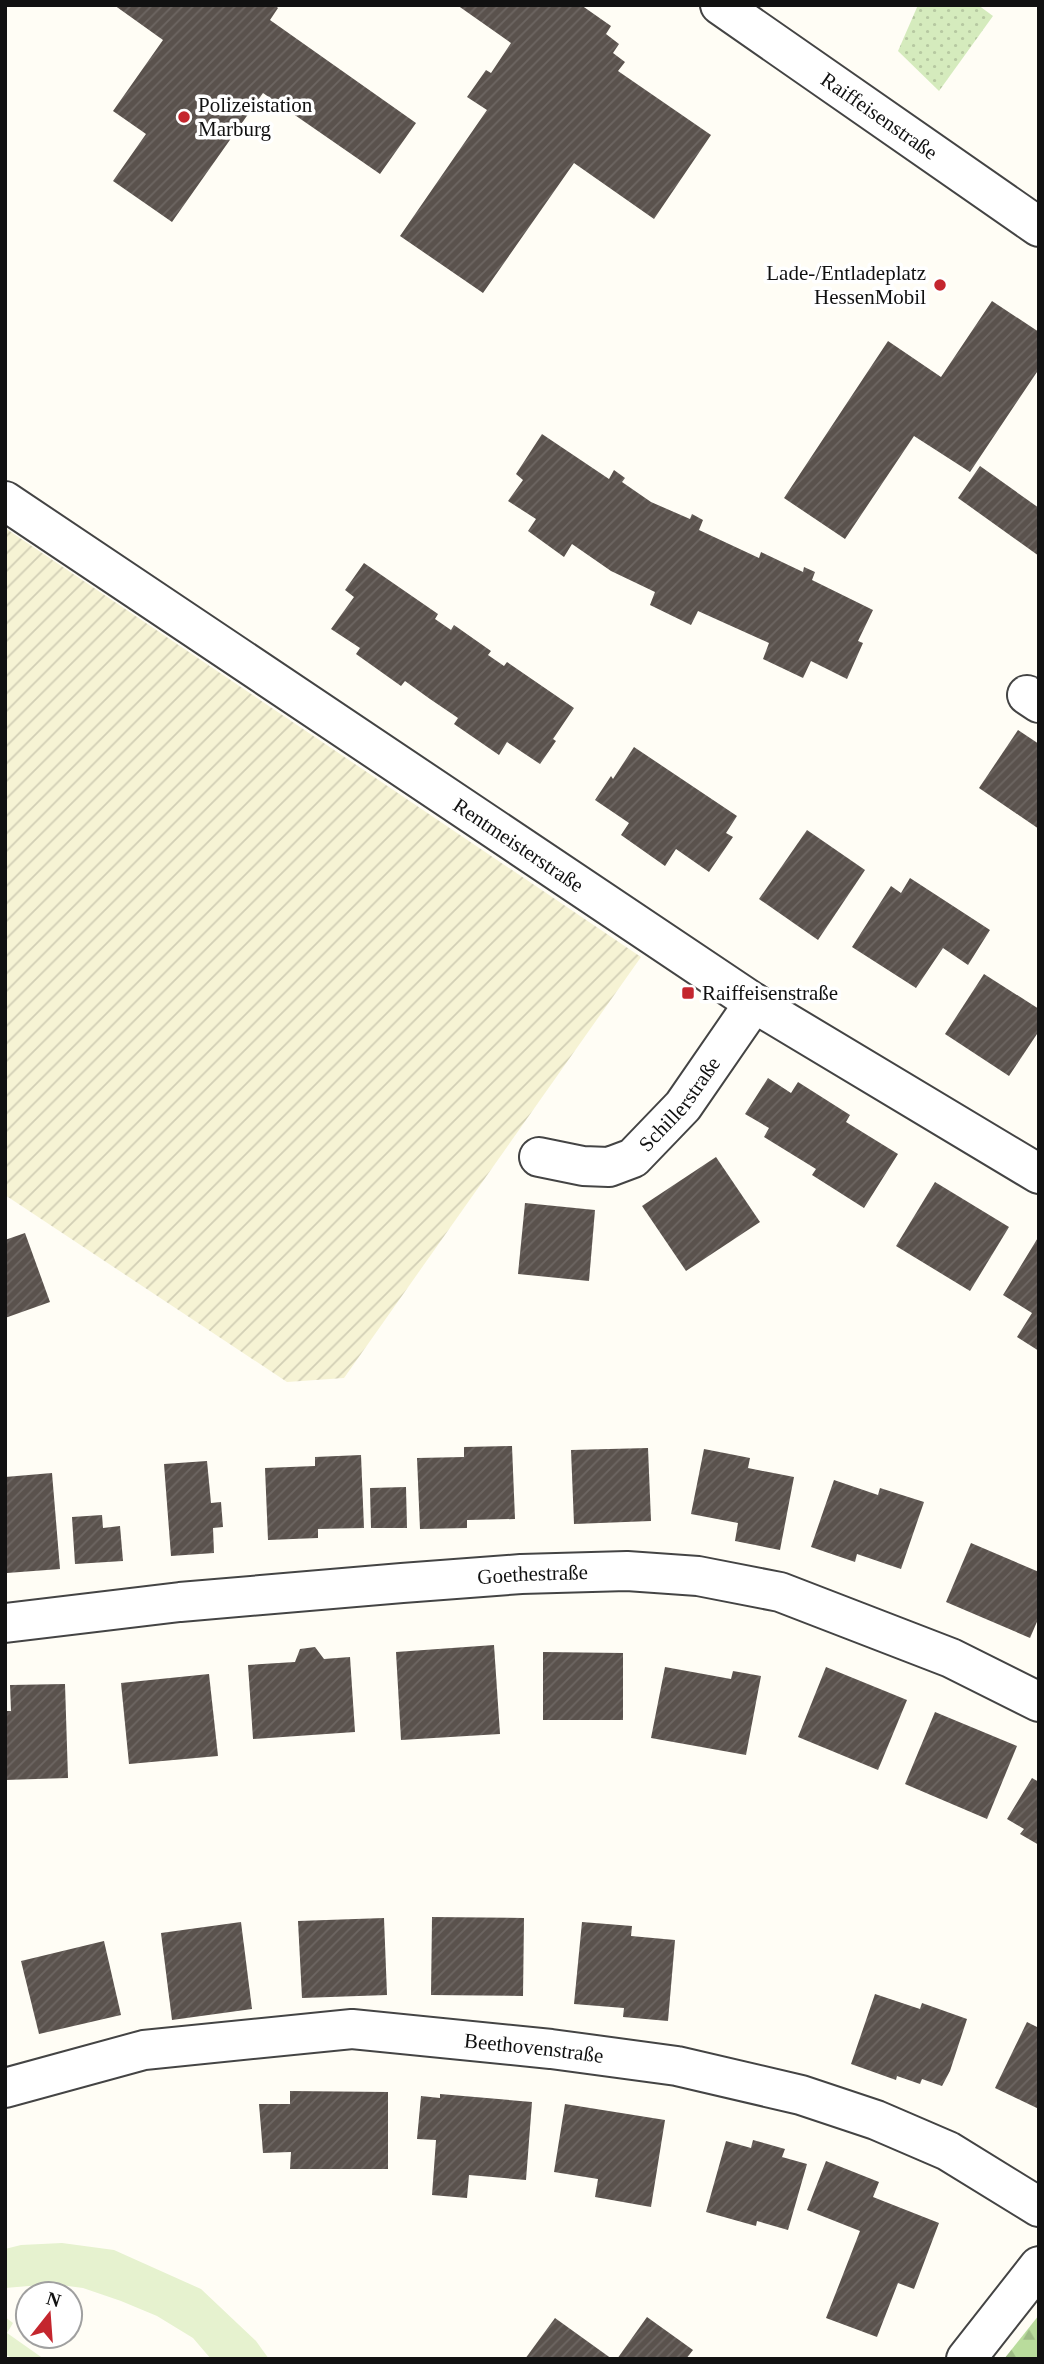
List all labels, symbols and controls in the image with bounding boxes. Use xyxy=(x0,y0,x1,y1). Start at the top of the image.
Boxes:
street label: Raiffeisenstraße xyxy=(816,67,942,165)
place label: Polizeistation Marburg xyxy=(198,93,313,141)
marker: Polizeistation Marburg xyxy=(176,109,192,125)
place label: Lade-/Entladeplatz HessenMobil xyxy=(766,261,926,309)
marker: Lade-/Entladeplatz HessenMobil xyxy=(932,277,948,293)
street label: Rentmeisterstraße xyxy=(449,793,588,897)
place label: Raiffeisenstraße xyxy=(702,981,838,1005)
marker: Raiffeisenstraße xyxy=(680,985,696,1001)
street label: Schillerstraße xyxy=(634,1052,725,1156)
street label: Goethestraße xyxy=(476,1560,588,1589)
street label: Beethovenstraße xyxy=(463,2028,605,2068)
north arrow xyxy=(14,2280,84,2350)
text: N xyxy=(44,2287,64,2311)

